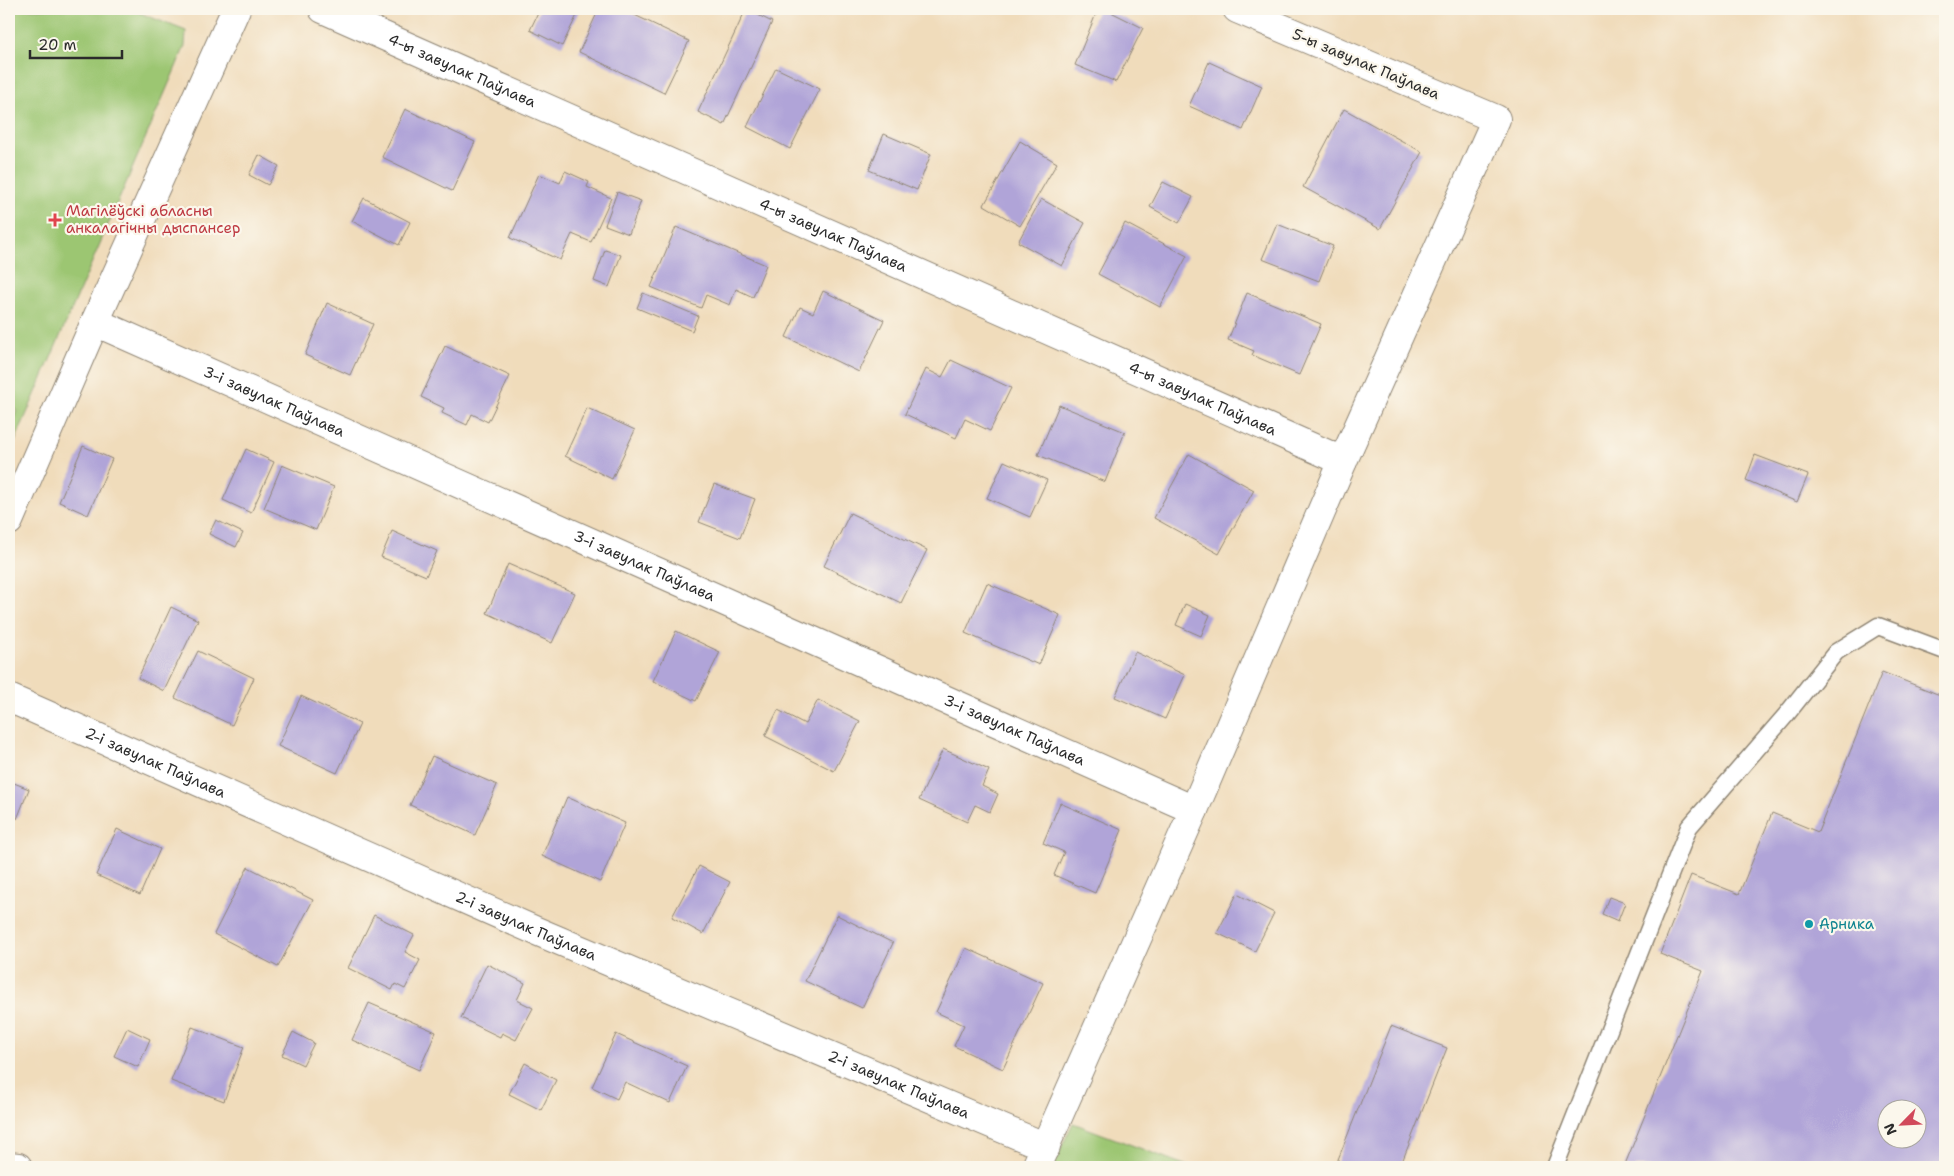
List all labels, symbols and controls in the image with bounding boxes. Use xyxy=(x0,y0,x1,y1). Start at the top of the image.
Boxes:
street label: 5-ы завулак Паўлава xyxy=(1289,24,1443,104)
scale bar xyxy=(30,28,122,60)
street label: 4-ы завулак Паўлава xyxy=(385,29,540,112)
text: 20 m xyxy=(38,35,77,55)
street label: 4-ы завулак Паўлава xyxy=(756,194,911,277)
place label: Магілёўскі абласны анкалагічны дыспансер xyxy=(66,201,240,238)
marker: Магілёўскі абласны анкалагічны дыспансер xyxy=(48,213,62,227)
street label: 4-ы завулак Паўлава xyxy=(1125,357,1280,441)
street label: 3-і завулак Паўлава xyxy=(200,361,349,442)
street label: 3-і завулак Паўлава xyxy=(570,526,719,606)
street label: 3-і завулак Паўлава xyxy=(941,690,1089,771)
street label: 2-і завулак Паўлава xyxy=(82,723,229,803)
street label: 2-і завулак Паўлава xyxy=(452,887,600,966)
place label: Арника xyxy=(1819,914,1875,934)
marker: Арника xyxy=(1803,918,1815,930)
street label: 2-і завулак Паўлава xyxy=(825,1046,973,1124)
north arrow xyxy=(1876,1098,1926,1148)
text: N xyxy=(1880,1121,1901,1138)

